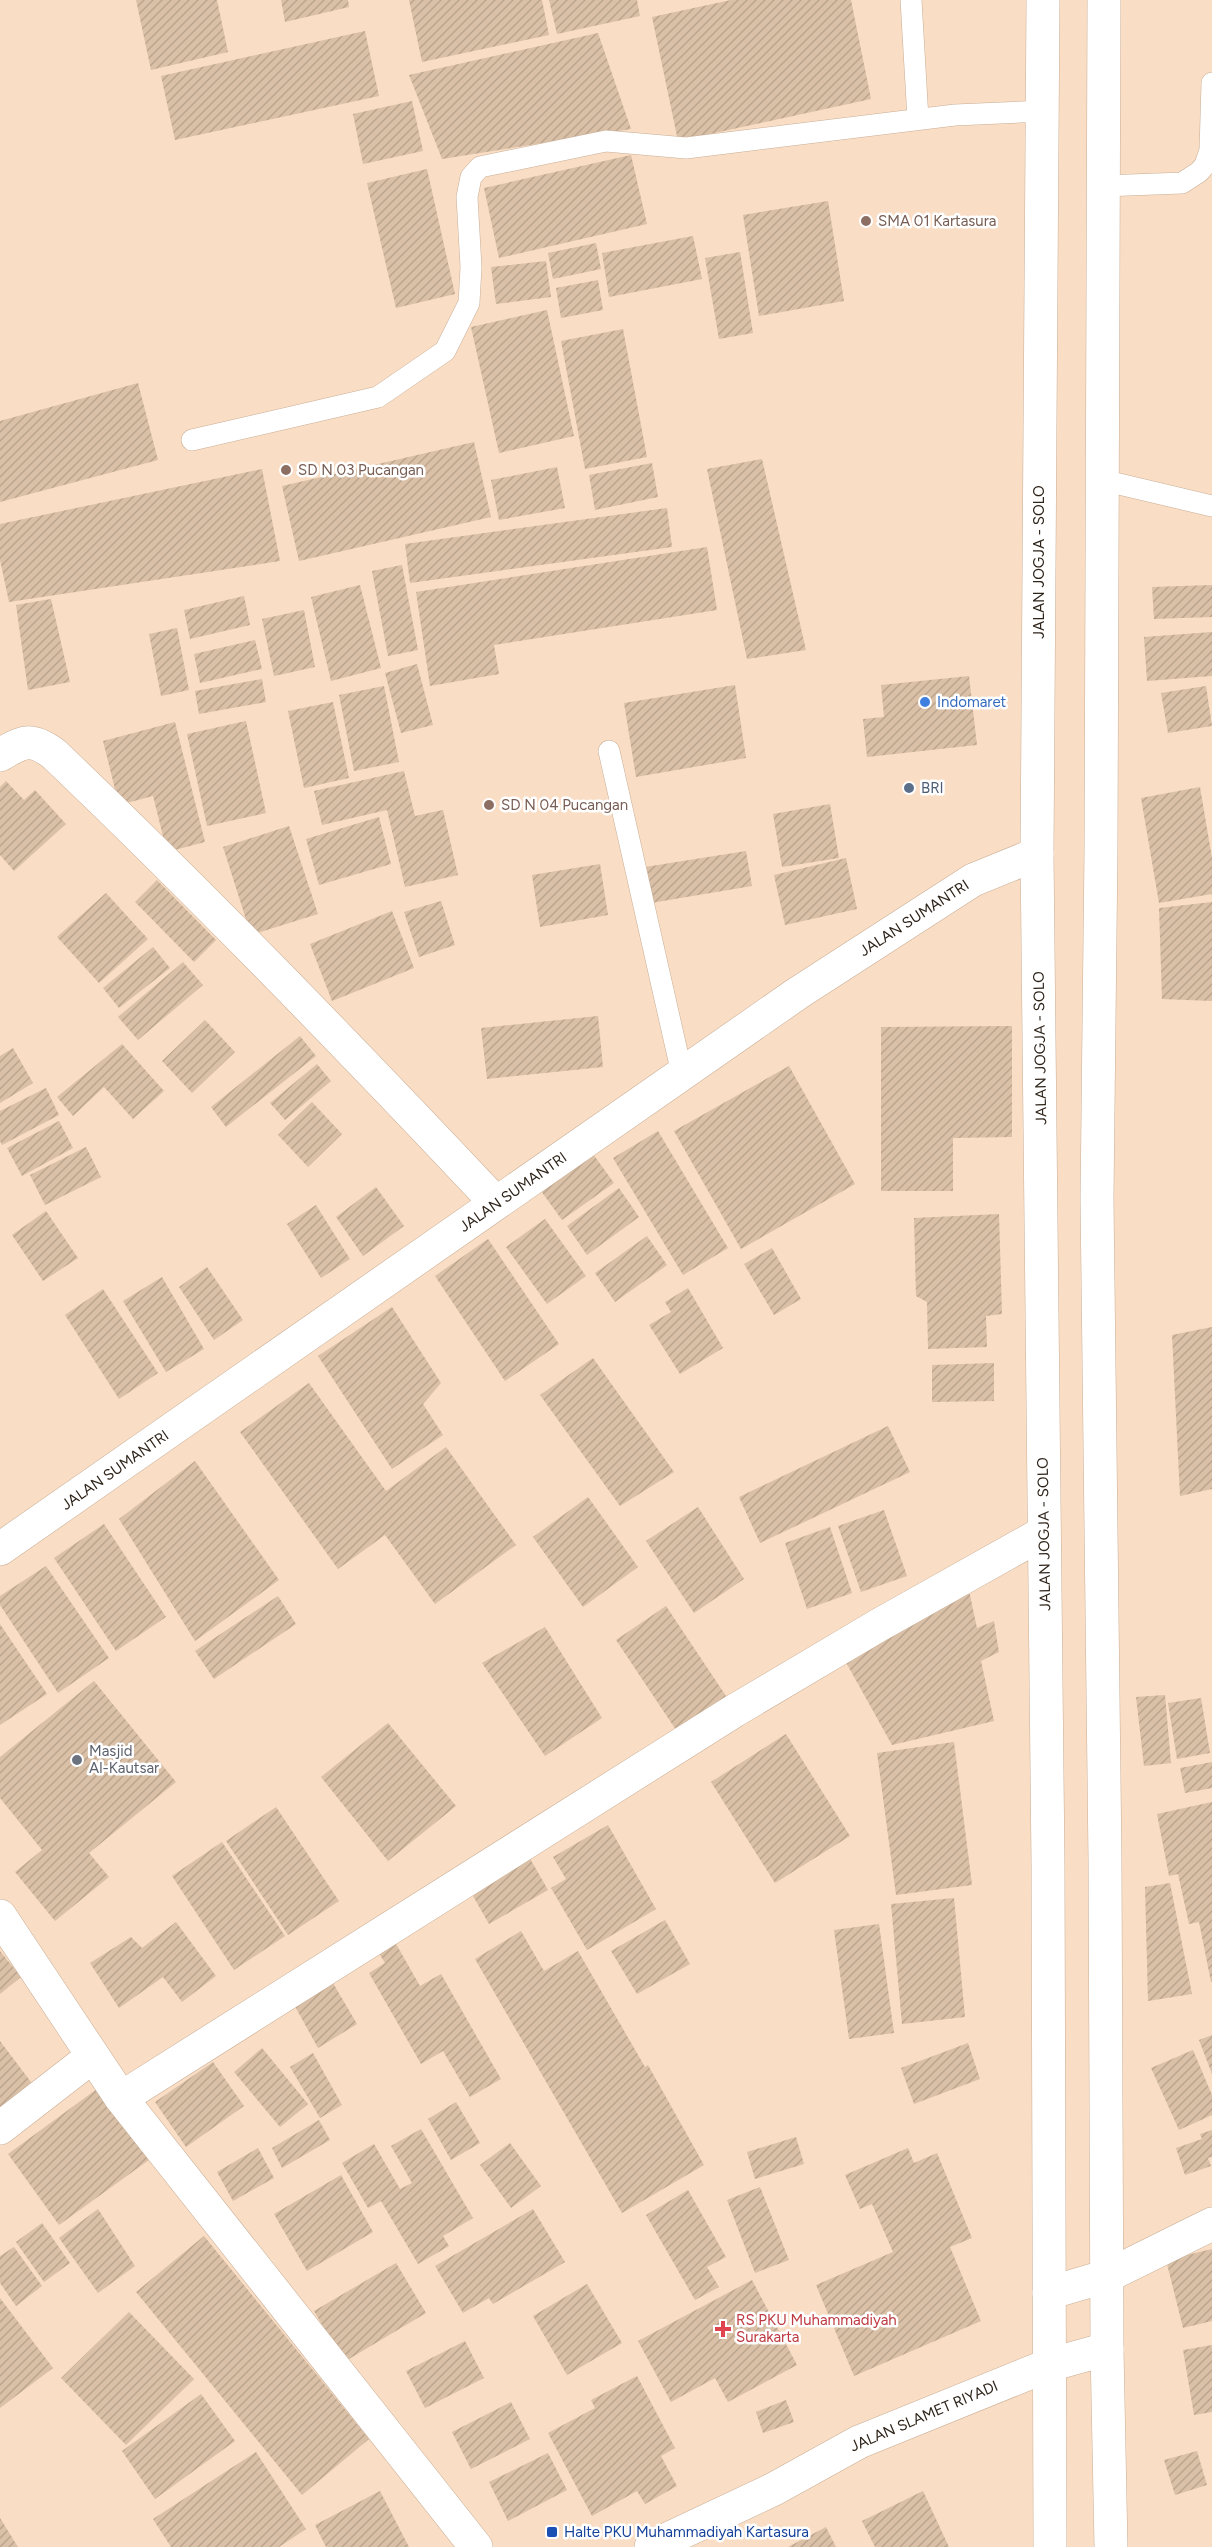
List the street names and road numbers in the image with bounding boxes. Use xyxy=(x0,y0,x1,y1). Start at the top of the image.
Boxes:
street label: JALAN JOGJA - SOLO xyxy=(1030,485,1048,639)
street label: JALAN SUMANTRI xyxy=(856,876,972,960)
street label: JALAN JOGJA - SOLO xyxy=(1030,971,1050,1125)
street label: JALAN SUMANTRI xyxy=(456,1148,570,1236)
street label: JALAN SUMANTRI xyxy=(58,1426,172,1514)
street label: JALAN JOGJA - SOLO xyxy=(1034,1457,1054,1611)
street label: JALAN SLAMET RIYADI xyxy=(847,2377,1001,2455)

